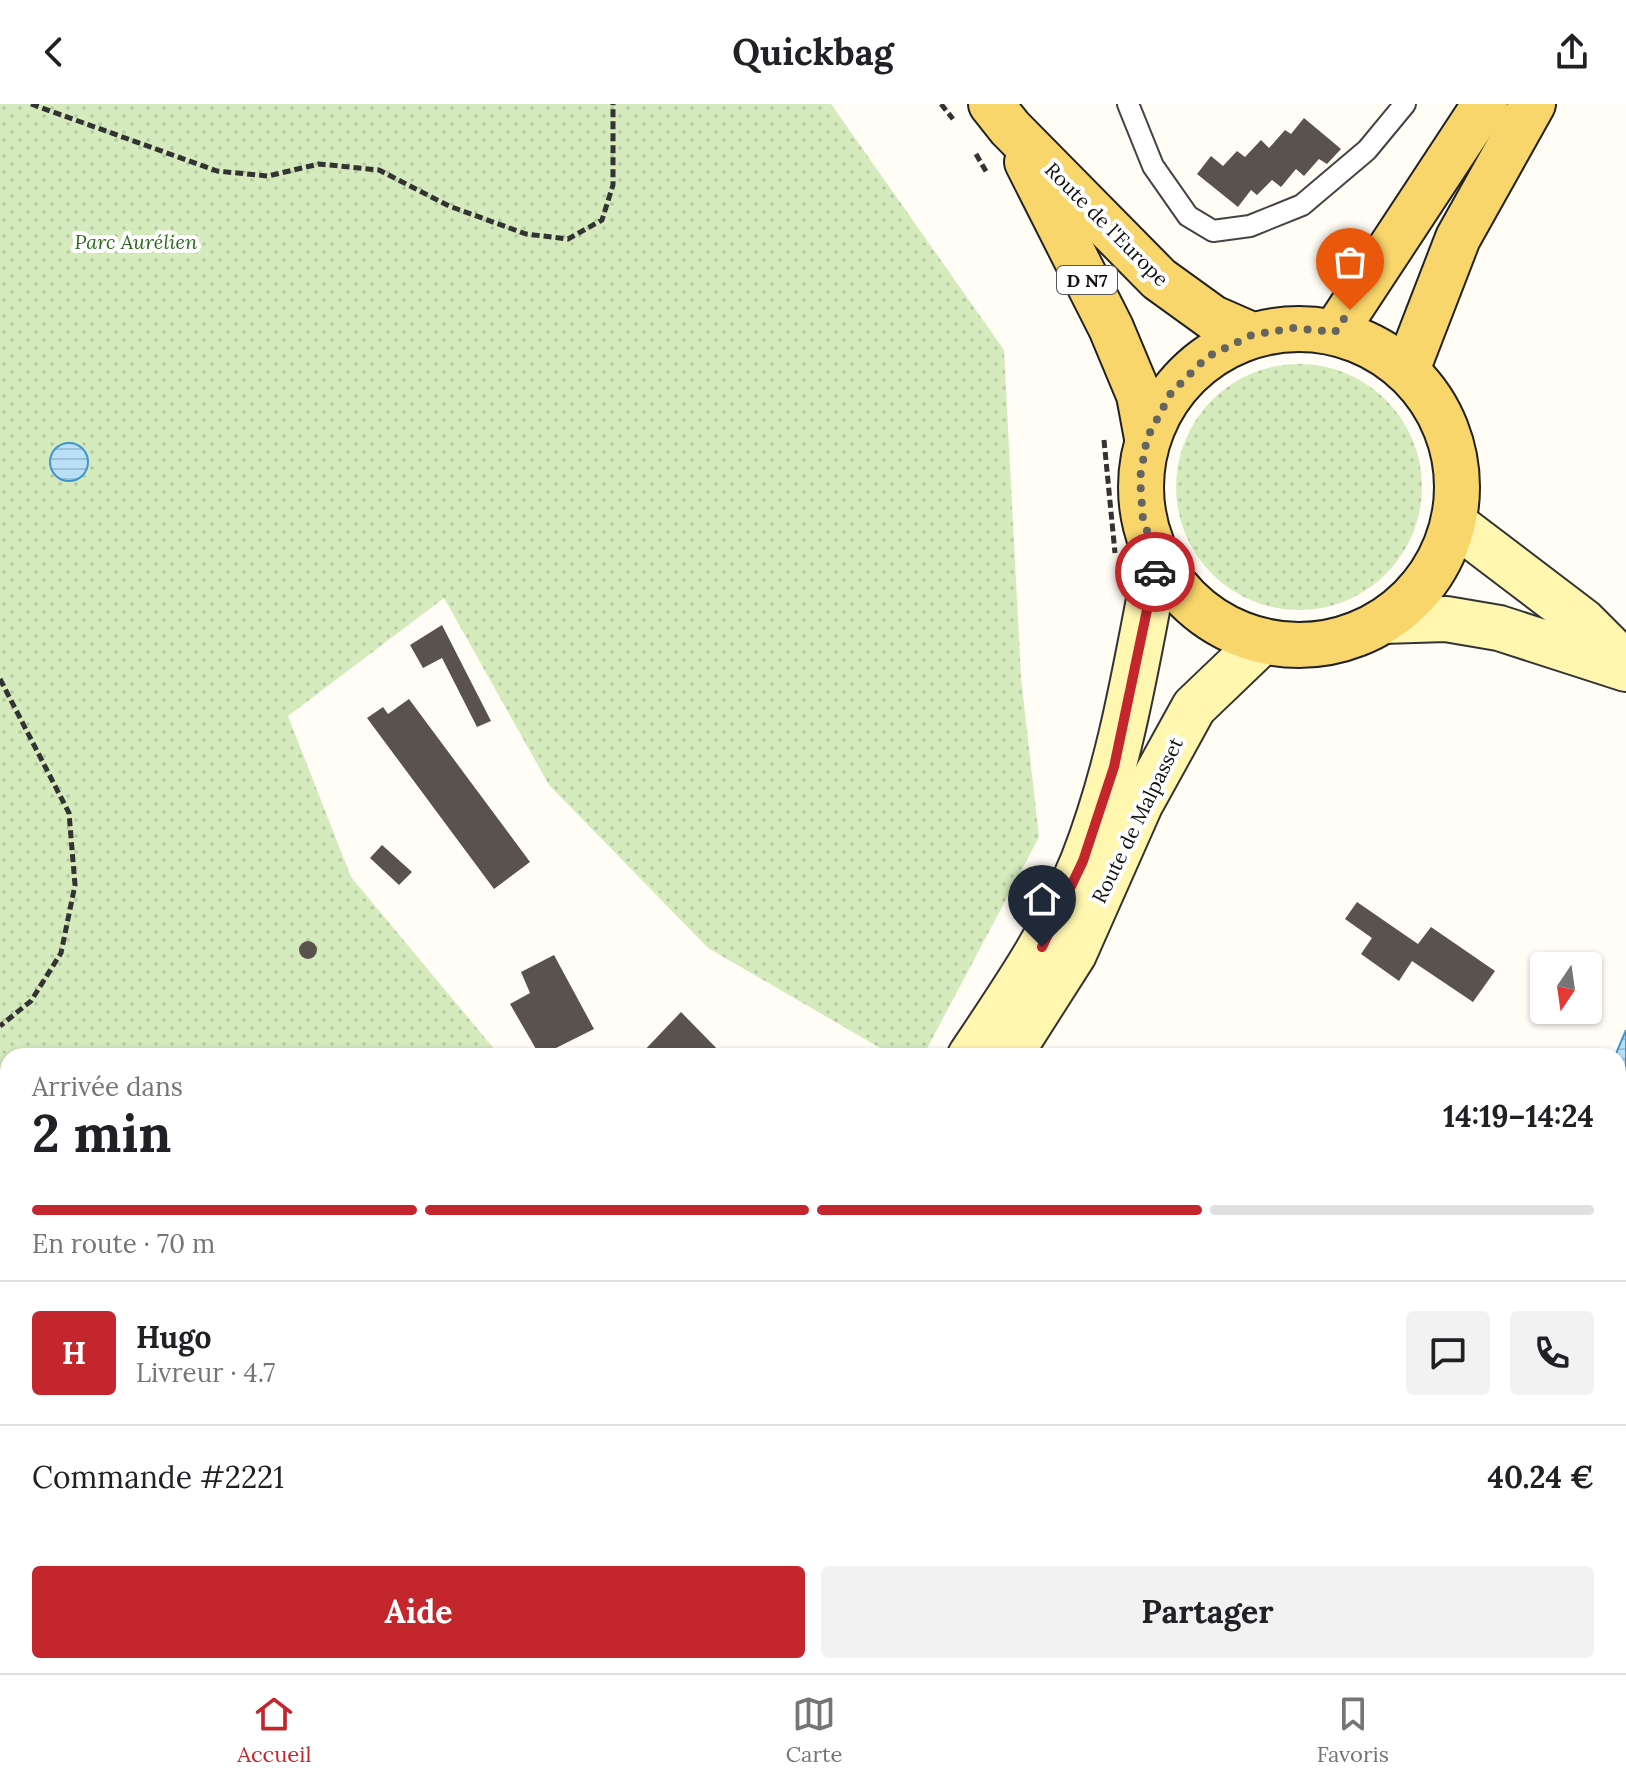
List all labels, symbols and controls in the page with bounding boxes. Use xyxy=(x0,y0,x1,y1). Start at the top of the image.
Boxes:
text: Quickbag xyxy=(732,29,894,75)
icon: back xyxy=(32,30,76,74)
icon: share xyxy=(1550,30,1594,74)
street label: Route de l'Europe xyxy=(1040,157,1174,291)
pin xyxy=(1316,228,1384,310)
park label: Parc Aurélien xyxy=(75,229,198,254)
icon: bag xyxy=(1328,240,1372,284)
road number: D N7 xyxy=(1057,266,1117,294)
courier xyxy=(1115,532,1195,612)
icon: car xyxy=(1133,550,1177,594)
street label: Route de Malpasset xyxy=(1086,733,1188,907)
pin xyxy=(1008,865,1076,947)
icon: home xyxy=(1020,877,1064,921)
north arrow xyxy=(1530,952,1602,1024)
map controls xyxy=(1530,952,1602,1024)
text: Arrivée dans xyxy=(32,1070,183,1103)
text: 14:19–14:24 xyxy=(1443,1097,1594,1135)
text: 2 min xyxy=(32,1100,171,1166)
text: En route · 70 m xyxy=(32,1227,215,1260)
button: chat xyxy=(1406,1311,1490,1395)
button: phone xyxy=(1510,1311,1594,1395)
text: Hugo xyxy=(136,1318,211,1356)
text: H xyxy=(62,1334,86,1372)
text: Livreur · 4.7 xyxy=(136,1356,275,1389)
text: Commande #2221 xyxy=(32,1458,284,1496)
text: 40.24 € xyxy=(1487,1458,1594,1496)
button: Aide xyxy=(32,1566,805,1658)
button: Partager xyxy=(821,1566,1594,1658)
tab: Accueil xyxy=(237,1692,311,1768)
tab: Carte xyxy=(786,1692,843,1768)
tab: Favoris xyxy=(1317,1692,1389,1768)

